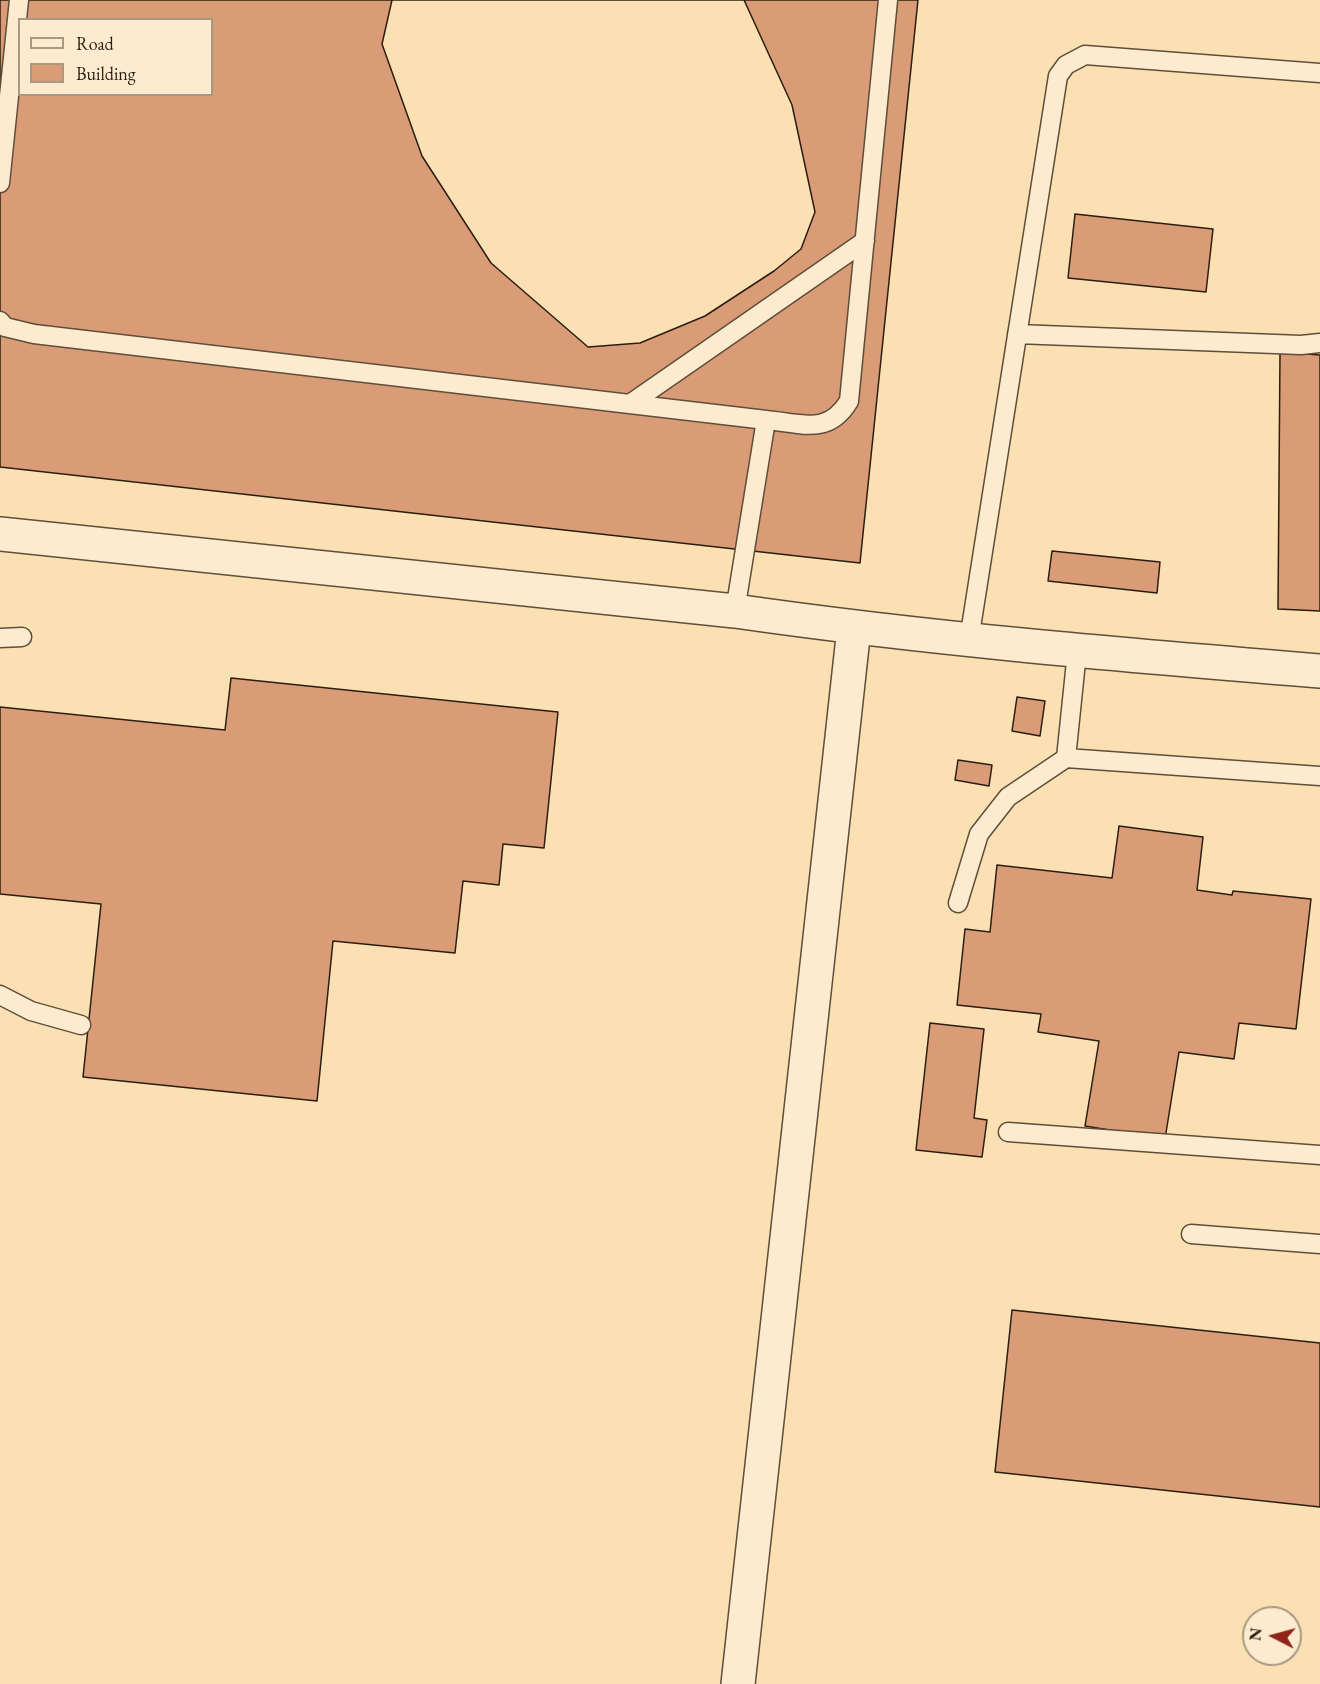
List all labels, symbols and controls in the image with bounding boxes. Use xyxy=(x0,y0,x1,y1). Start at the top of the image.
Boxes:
legend xyxy=(18,18,213,96)
text: Road xyxy=(76,32,114,55)
text: Building xyxy=(76,62,136,85)
north arrow xyxy=(1242,1606,1302,1666)
text: N xyxy=(1244,1627,1267,1642)

